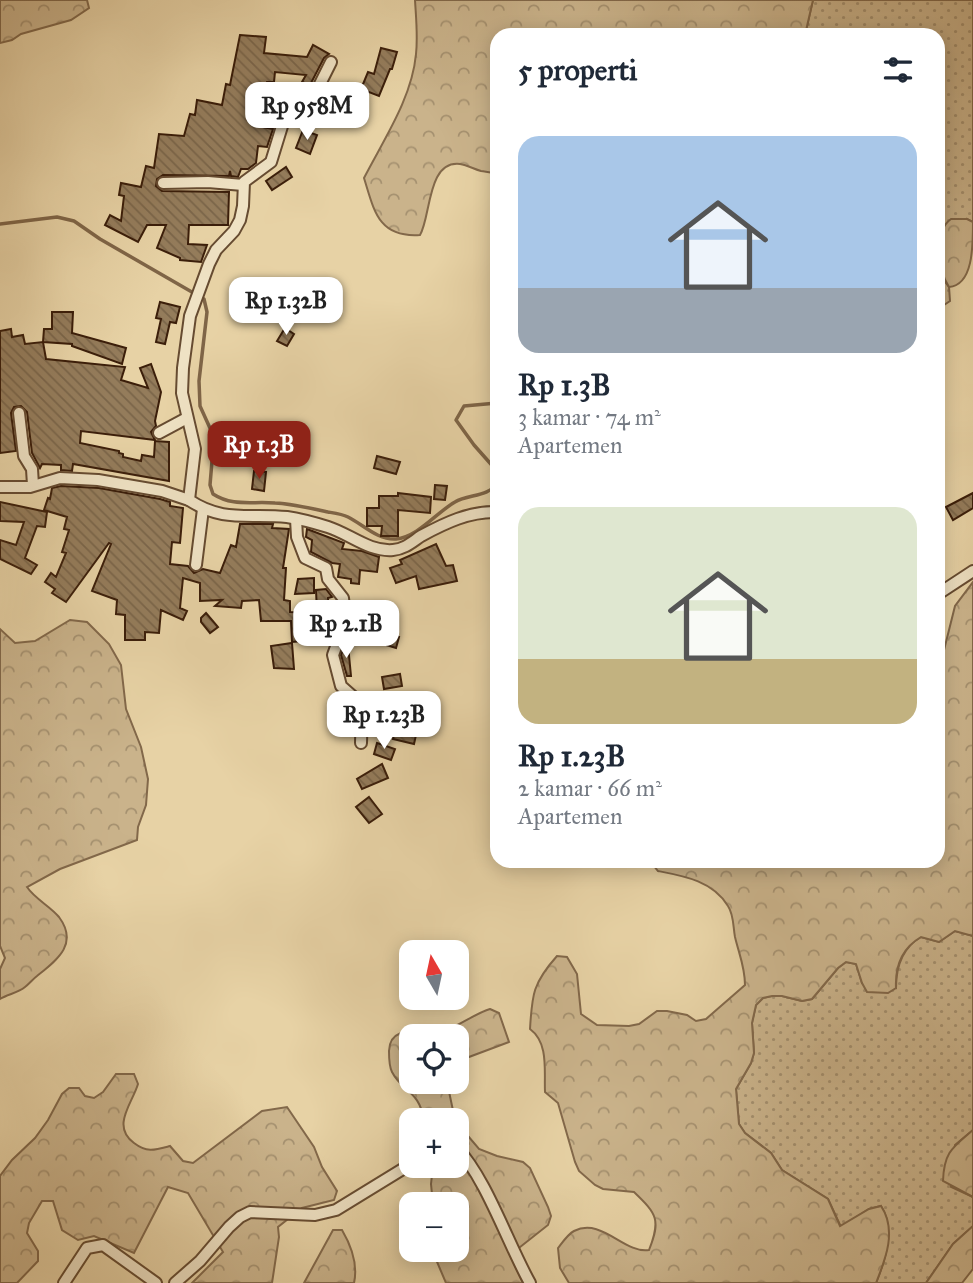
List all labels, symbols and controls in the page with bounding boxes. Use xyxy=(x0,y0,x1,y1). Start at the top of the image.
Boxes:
icon: filters xyxy=(879,51,917,89)
text: 5 properti xyxy=(518,52,637,88)
pin: Rp 958M xyxy=(242,82,372,142)
text: Rp 958M xyxy=(261,91,353,119)
icon: home xyxy=(655,182,781,308)
pin: Rp 1.32B xyxy=(214,278,358,337)
text: Rp 1.32B xyxy=(245,286,327,314)
text: Rp 1.3B xyxy=(518,367,611,403)
text: 3 kamar · 74 m² xyxy=(518,403,661,431)
pin: Rp 1.3B xyxy=(194,421,324,481)
text: Rp 1.3B xyxy=(224,430,294,458)
text: Apartemen xyxy=(518,431,622,459)
icon: home xyxy=(655,553,781,679)
pin: Rp 2.1B xyxy=(281,600,411,660)
text: Rp 2.1B xyxy=(309,609,383,637)
pin: Rp 1.23B xyxy=(312,692,456,751)
text: Rp 1.23B xyxy=(343,700,425,728)
text: Rp 1.23B xyxy=(518,738,625,774)
text: 2 kamar · 66 m² xyxy=(518,774,662,802)
text: Apartemen xyxy=(518,802,622,830)
north arrow xyxy=(399,940,469,1010)
map controls xyxy=(399,940,469,1262)
button: locate xyxy=(399,1024,469,1094)
button: + xyxy=(399,1108,469,1178)
button: − xyxy=(399,1192,469,1262)

